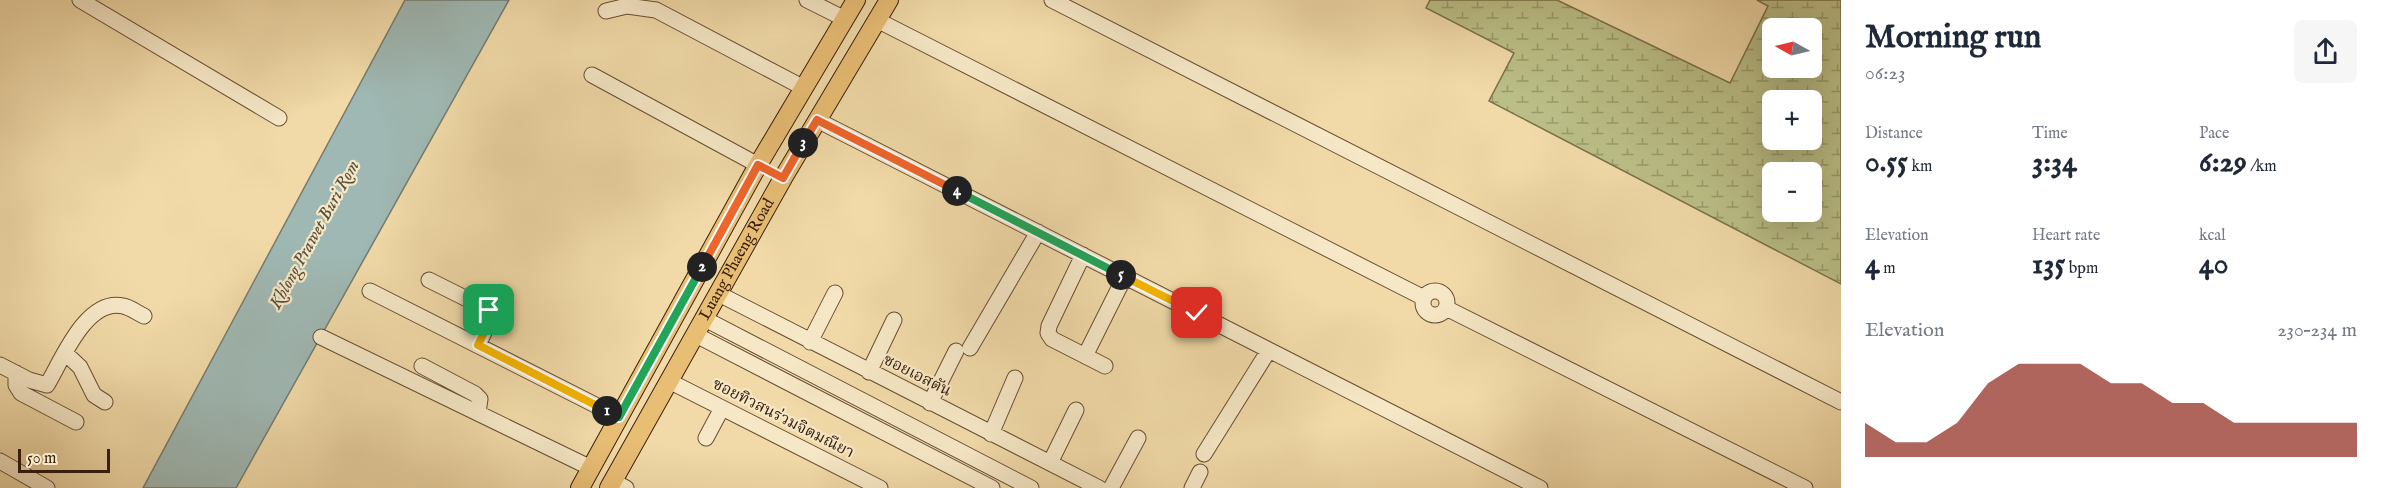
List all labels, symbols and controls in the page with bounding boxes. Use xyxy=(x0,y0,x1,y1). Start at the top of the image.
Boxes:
text: Morning run xyxy=(1865,17,2041,59)
north arrow xyxy=(1762,18,1822,78)
map controls xyxy=(1762,18,1822,222)
button: share xyxy=(2294,20,2357,83)
text: 06:23 xyxy=(1865,61,1905,86)
button: + xyxy=(1762,90,1822,150)
text: Distance xyxy=(1865,124,1923,144)
text: Time xyxy=(2032,124,2068,144)
text: Pace xyxy=(2199,124,2229,144)
pin: 3 xyxy=(788,128,818,158)
text: 3 xyxy=(800,133,806,153)
text: 0.55 xyxy=(1865,144,1908,182)
text: 3:34 xyxy=(2032,144,2077,182)
text: 6:29 xyxy=(2199,144,2247,182)
water label: Khlong Prawet Buri Rom xyxy=(264,157,365,314)
text: km xyxy=(1908,157,1932,177)
text: /km xyxy=(2247,157,2277,177)
button: − xyxy=(1762,162,1822,222)
pin: 4 xyxy=(942,176,972,206)
text: 4 xyxy=(953,181,961,201)
street label: Luang Phaeng Road xyxy=(695,195,780,324)
text: Elevation xyxy=(1865,226,1928,246)
text: Heart rate xyxy=(2032,226,2100,246)
text: kcal xyxy=(2199,226,2226,246)
text: 4 xyxy=(1865,246,1880,284)
text: 135 xyxy=(2032,246,2065,284)
text: 40 xyxy=(2199,246,2228,284)
pin: 2 xyxy=(687,252,717,282)
text: 2 xyxy=(698,257,706,277)
text: m xyxy=(1880,259,1896,279)
text: bpm xyxy=(2065,259,2098,279)
pin: 5 xyxy=(1106,260,1136,290)
text: 5 xyxy=(1118,265,1124,285)
pin xyxy=(463,284,514,335)
pin xyxy=(1171,287,1222,338)
icon: arrive xyxy=(472,293,505,326)
icon: check xyxy=(1180,296,1213,329)
text: Elevation xyxy=(1865,318,1944,343)
text: 230–234 m xyxy=(2277,318,2357,343)
street label: ซอยเอสตัน xyxy=(880,350,954,402)
street label: ซอยทิวสนร่วมจิตมณียา xyxy=(709,375,857,463)
pin: 1 xyxy=(592,396,622,426)
text: 1 xyxy=(604,401,610,421)
scale bar xyxy=(18,446,110,474)
text: 50 m xyxy=(27,449,56,469)

